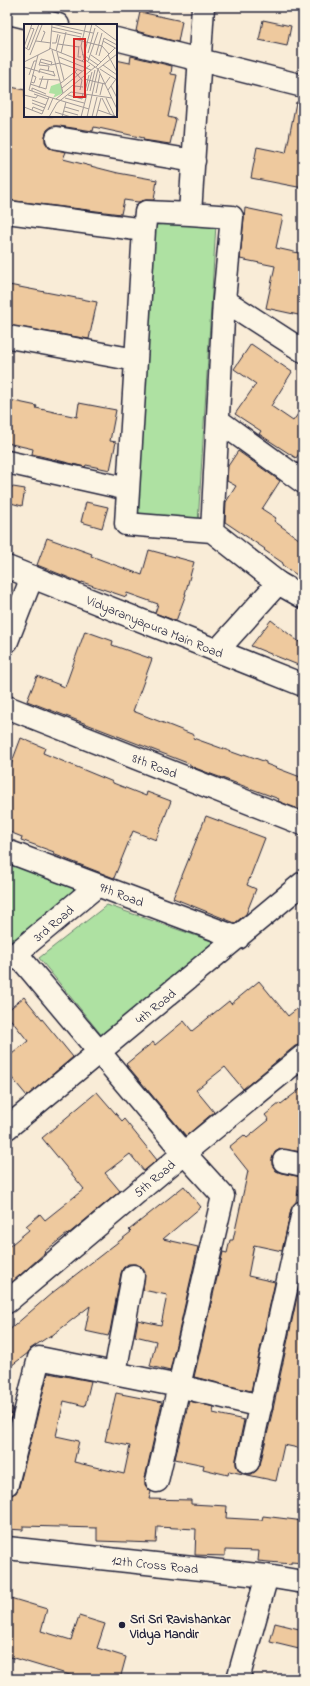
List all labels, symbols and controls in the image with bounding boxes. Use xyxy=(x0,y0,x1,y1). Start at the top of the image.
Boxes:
inset map xyxy=(24,24,117,117)
street label: Vidyaranyapura Main Road xyxy=(82,591,226,665)
street label: 8th Road xyxy=(129,749,180,784)
street label: 9th Road xyxy=(97,878,147,913)
street label: 3rd Road xyxy=(29,901,79,947)
street label: 4th Road xyxy=(132,984,181,1029)
street label: 5th Road xyxy=(130,1156,181,1202)
street label: 12th Cross Road xyxy=(111,1551,200,1580)
place label: Sri Sri Ravishankar Vidya Mandir xyxy=(129,1610,231,1646)
marker: Sri Sri Ravishankar Vidya Mandir xyxy=(117,1620,127,1630)

